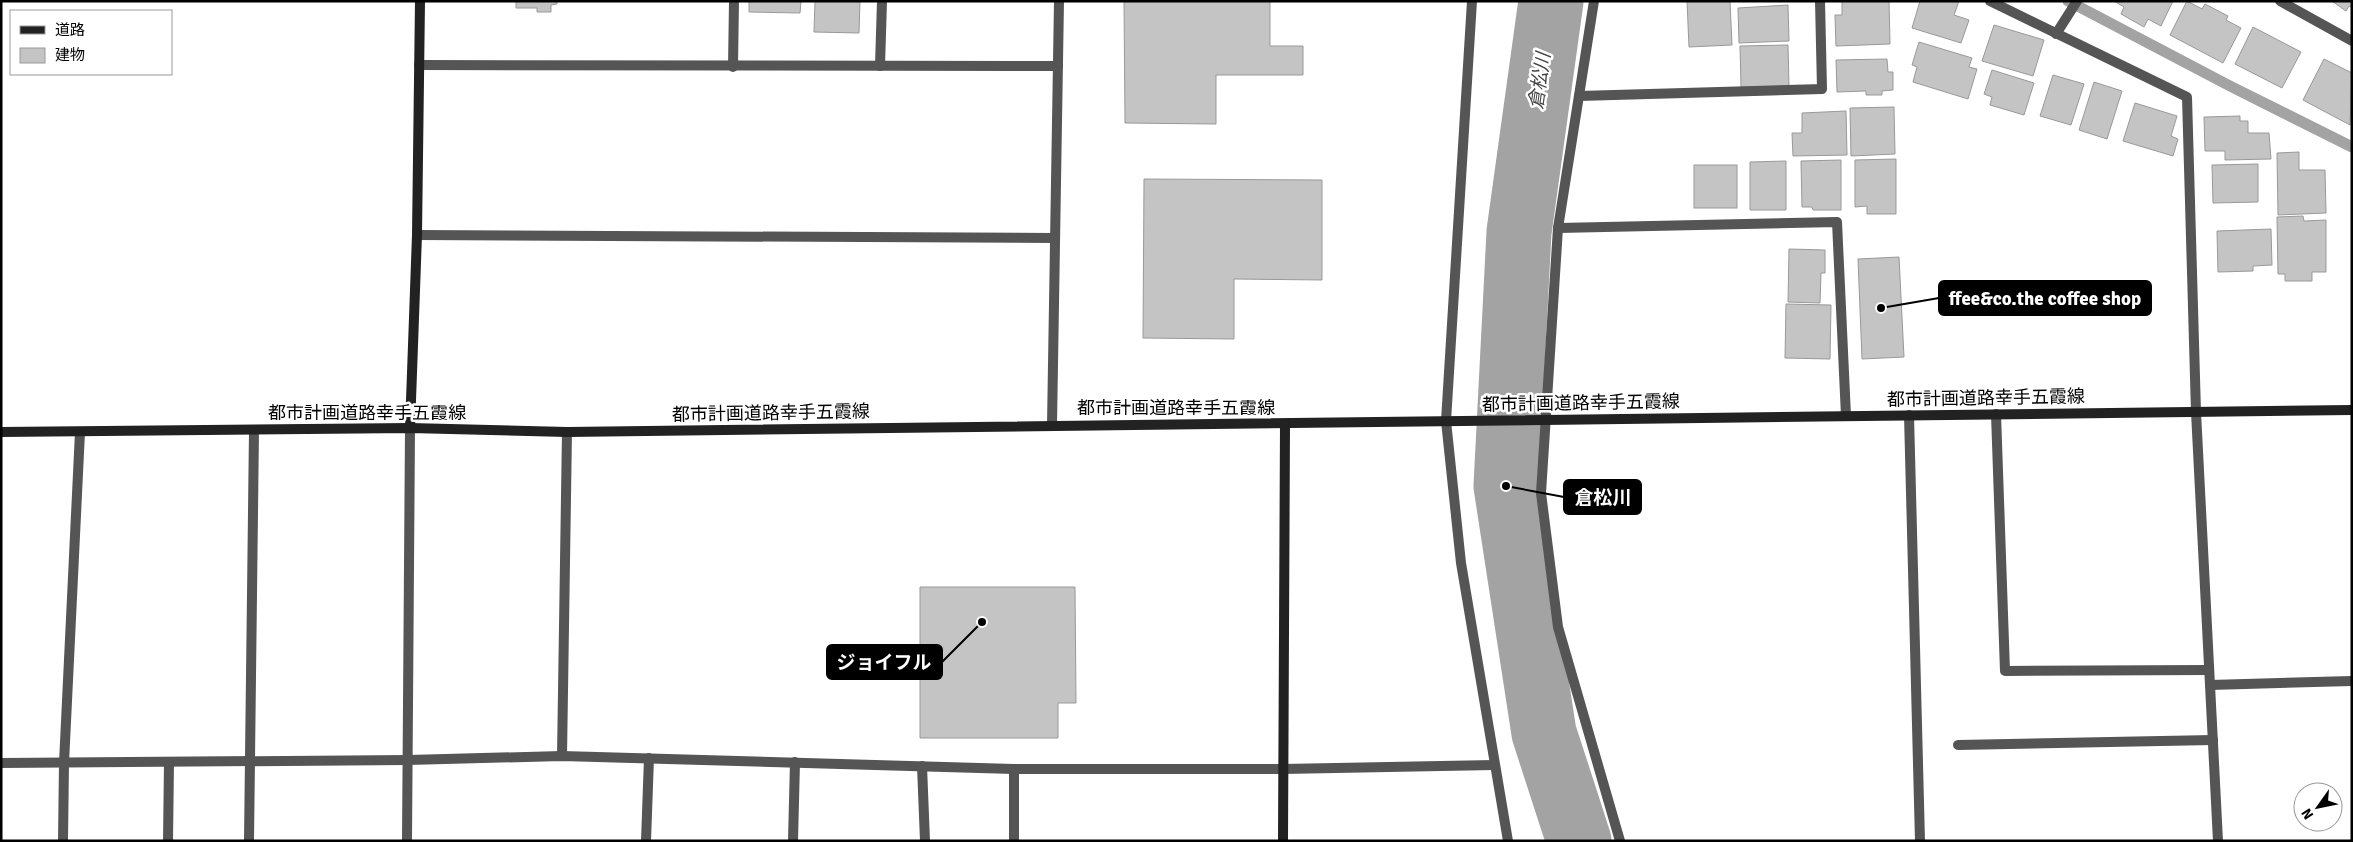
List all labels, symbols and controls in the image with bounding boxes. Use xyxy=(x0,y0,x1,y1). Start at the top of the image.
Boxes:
legend xyxy=(10,10,172,75)
text: 道路 xyxy=(55,21,85,39)
text: 建物 xyxy=(55,46,85,64)
water label: 倉松川 xyxy=(1524,49,1556,111)
callout: ffee&co.the coffee shop xyxy=(1939,281,2151,315)
text: ffee&co.the coffee shop xyxy=(1948,287,2141,311)
street label: 都市計画道路幸手五霞線 xyxy=(1887,385,2085,411)
street label: 都市計画道路幸手五霞線 xyxy=(1482,390,1680,416)
street label: 都市計画道路幸手五霞線 xyxy=(1077,397,1275,419)
street label: 都市計画道路幸手五霞線 xyxy=(672,400,870,426)
street label: 都市計画道路幸手五霞線 xyxy=(268,402,466,424)
callout: 倉松川 xyxy=(1564,480,1641,514)
text: 倉松川 xyxy=(1574,486,1632,510)
callout: ジョイフル xyxy=(827,645,942,679)
text: ジョイフル xyxy=(836,651,932,675)
north arrow xyxy=(2293,782,2343,832)
text: N xyxy=(2298,805,2317,823)

